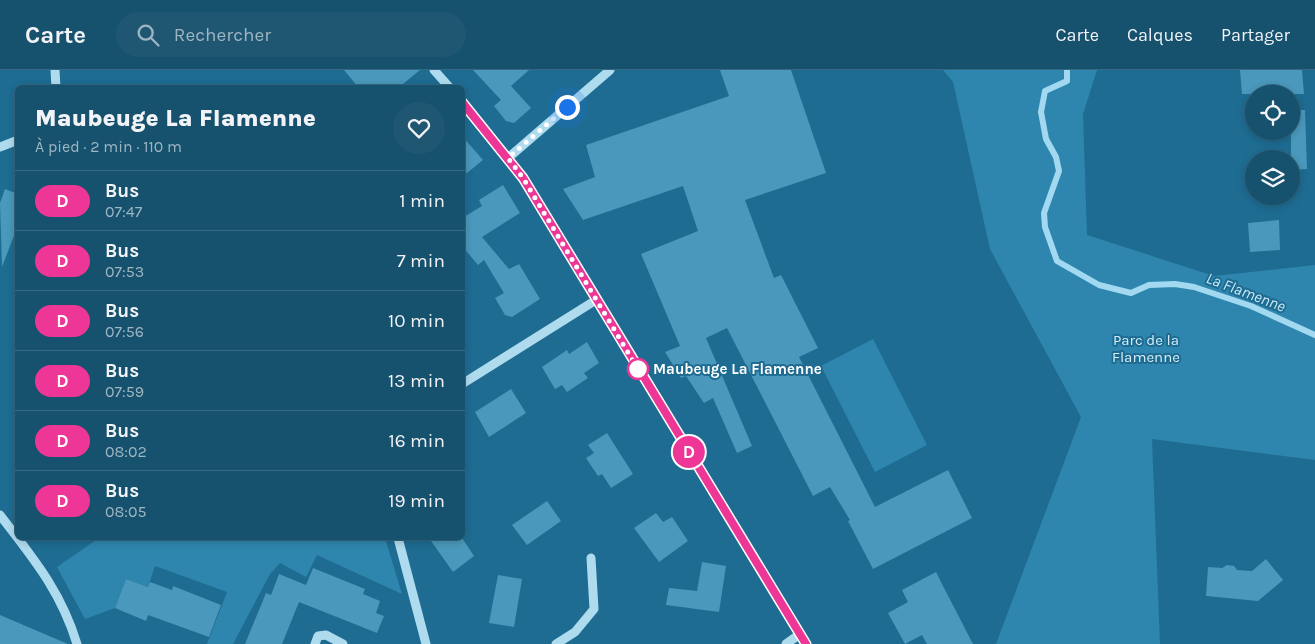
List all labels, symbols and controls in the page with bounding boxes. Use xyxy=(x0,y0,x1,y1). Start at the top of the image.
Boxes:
search box xyxy=(116,12,466,57)
text: Carte xyxy=(25,21,86,49)
icon: search xyxy=(134,21,162,49)
text: Rechercher xyxy=(174,24,271,46)
text: Carte xyxy=(1055,24,1099,46)
text: Calques xyxy=(1127,24,1193,46)
text: Partager xyxy=(1221,24,1290,46)
map controls xyxy=(1245,85,1300,205)
button: locate xyxy=(1245,85,1300,140)
your location xyxy=(555,95,580,120)
button: heart xyxy=(393,102,445,154)
text: Maubeuge La Flamenne xyxy=(35,104,316,132)
text: À pied · 2 min · 110 m xyxy=(35,137,182,156)
button: layers xyxy=(1245,150,1300,205)
text: Bus xyxy=(105,180,139,202)
text: D xyxy=(56,190,69,212)
text: 1 min xyxy=(399,190,445,212)
text: 07:47 xyxy=(105,202,142,221)
text: Bus xyxy=(105,240,139,262)
text: D xyxy=(56,250,69,272)
text: 7 min xyxy=(397,250,445,272)
text: 07:53 xyxy=(105,262,144,281)
water label: La Flamenne xyxy=(1204,268,1289,316)
text: Bus xyxy=(105,300,139,322)
text: D xyxy=(56,310,69,332)
text: 10 min xyxy=(388,310,445,332)
text: 07:56 xyxy=(105,322,144,341)
park label: Parc de la Flamenne xyxy=(1112,331,1180,366)
marker: Maubeuge La Flamenne xyxy=(627,358,649,380)
text: Bus xyxy=(105,360,139,382)
place label: Maubeuge La Flamenne xyxy=(653,360,822,378)
text: D xyxy=(56,370,69,392)
text: 13 min xyxy=(388,370,445,392)
text: 07:59 xyxy=(105,382,144,401)
text: Bus xyxy=(105,420,139,442)
text: D xyxy=(56,430,69,452)
text: 16 min xyxy=(388,430,445,452)
line badge: D xyxy=(673,436,705,468)
text: D xyxy=(683,441,695,463)
text: 08:02 xyxy=(105,442,147,461)
text: Bus xyxy=(105,480,139,502)
text: D xyxy=(56,490,69,512)
text: 19 min xyxy=(388,490,445,512)
text: 08:05 xyxy=(105,502,147,521)

